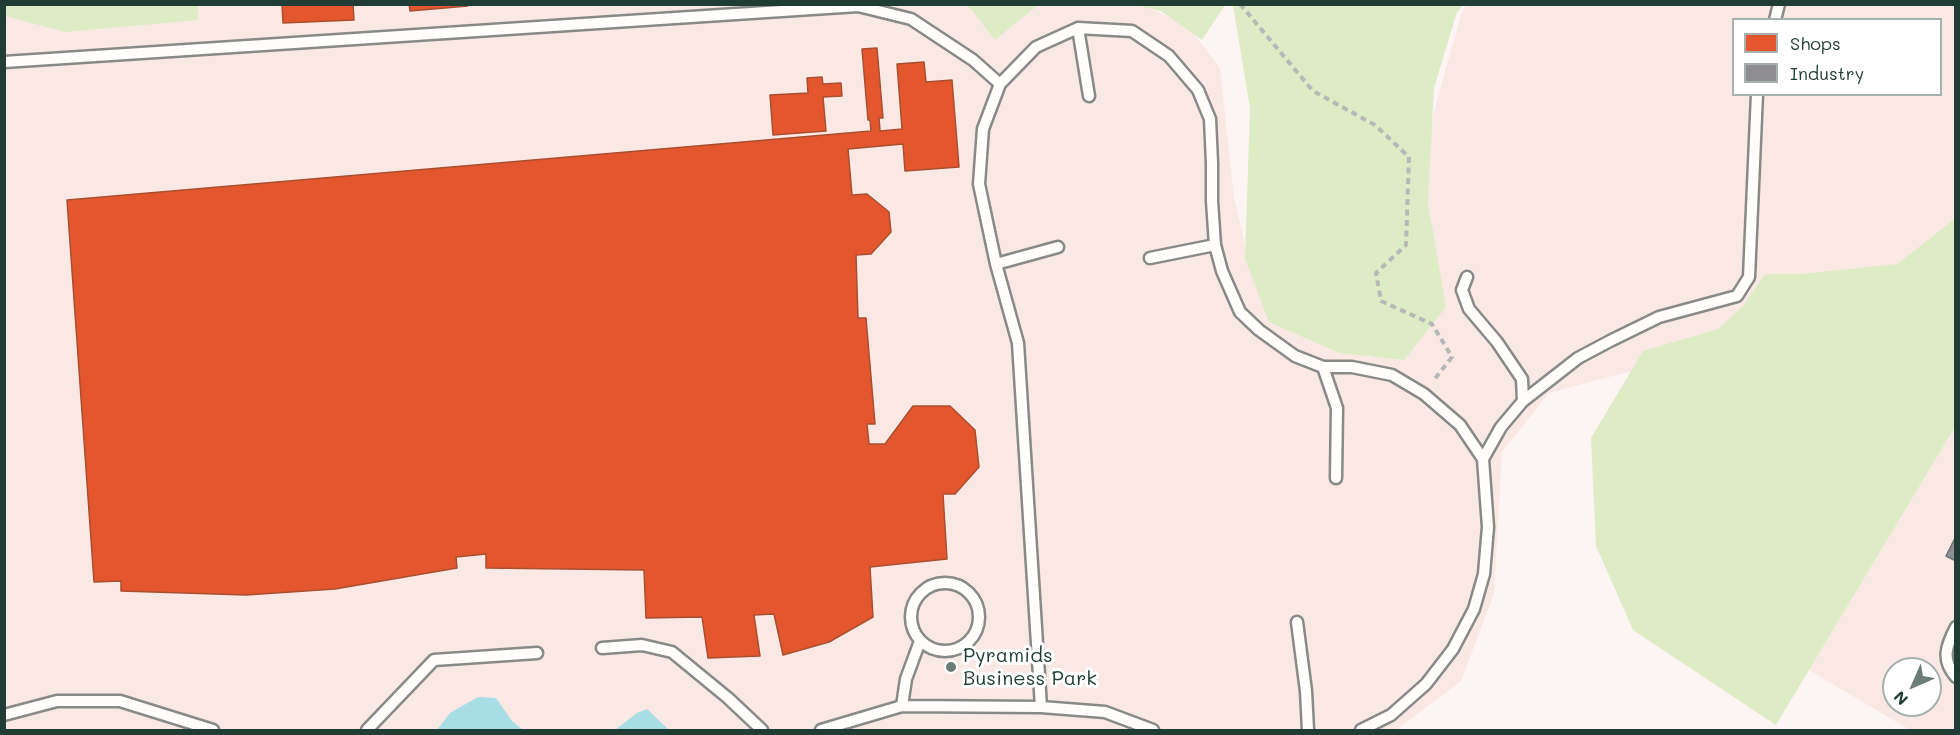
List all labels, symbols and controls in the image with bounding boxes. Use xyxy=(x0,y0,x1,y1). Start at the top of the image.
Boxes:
legend xyxy=(1732,18,1942,96)
text: Shops xyxy=(1790,31,1841,55)
text: Industry xyxy=(1790,61,1864,85)
place label: Pyramids Business Park xyxy=(963,644,1097,691)
north arrow xyxy=(1882,657,1942,717)
marker: Pyramids Business Park xyxy=(944,660,958,674)
text: N xyxy=(1889,687,1912,710)

